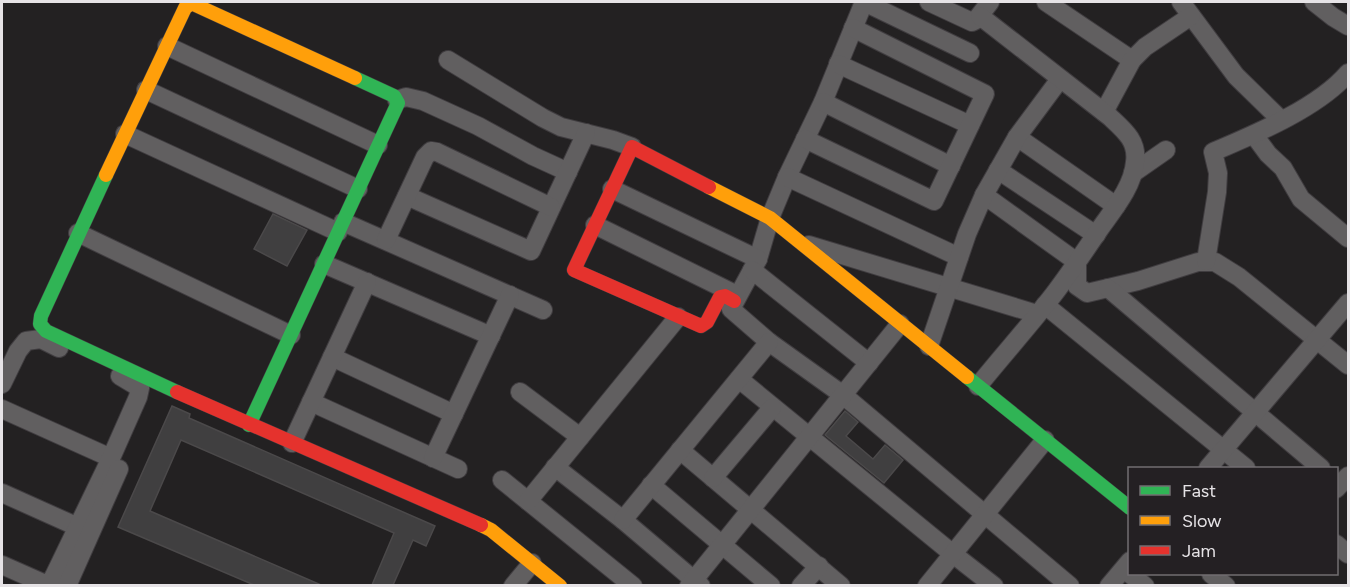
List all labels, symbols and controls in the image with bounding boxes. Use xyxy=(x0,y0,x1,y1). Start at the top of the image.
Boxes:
legend xyxy=(1128,467,1338,575)
text: Fast xyxy=(1182,480,1216,502)
text: Slow xyxy=(1182,510,1221,532)
text: Jam xyxy=(1182,540,1216,562)

